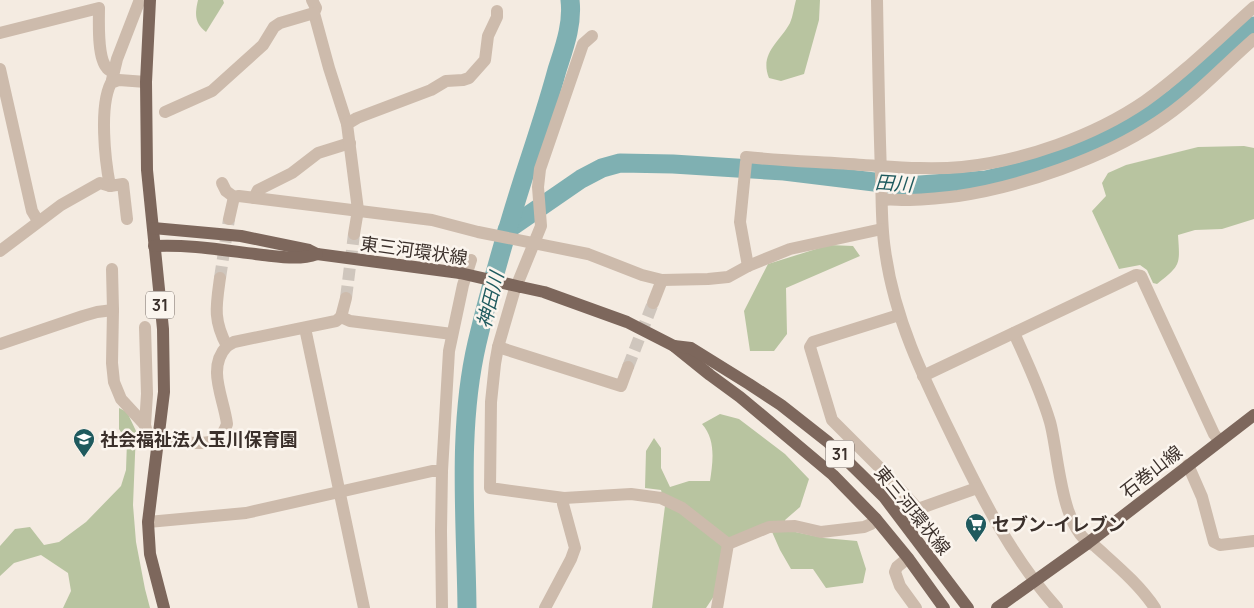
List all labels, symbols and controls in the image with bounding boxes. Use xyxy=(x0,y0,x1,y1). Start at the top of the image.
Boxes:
water label: 田川 xyxy=(874,169,916,197)
street label: 東三河環状線 xyxy=(359,231,469,269)
water label: 神田川 xyxy=(470,267,510,331)
road number: 31 xyxy=(146,292,174,318)
school or university icon: 社会福祉法人玉川保育園 xyxy=(72,427,96,458)
place label: 社会福祉法人玉川保育園 xyxy=(100,427,298,451)
street label: 石巻山線 xyxy=(1115,439,1187,503)
road number: 31 xyxy=(826,440,854,468)
street label: 東三河環状線 xyxy=(870,460,956,560)
supermarket icon: セブン-イレブン xyxy=(964,512,988,543)
place label: セブン-イレブン xyxy=(992,512,1126,536)

